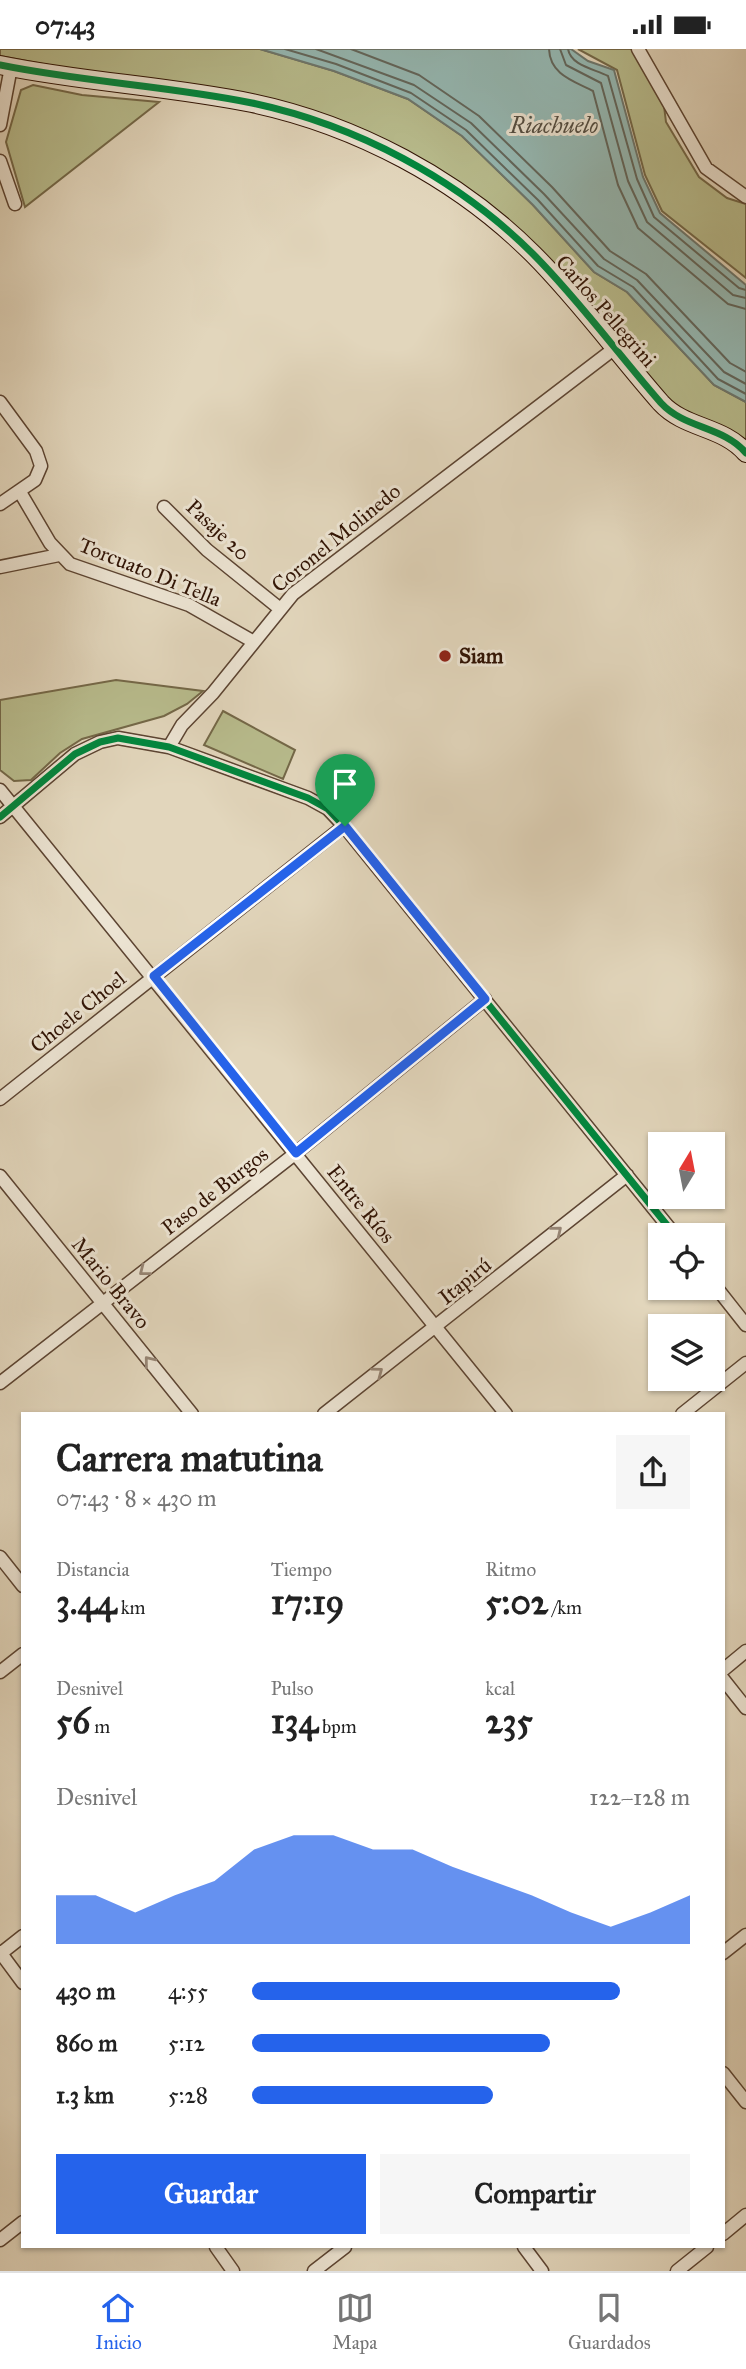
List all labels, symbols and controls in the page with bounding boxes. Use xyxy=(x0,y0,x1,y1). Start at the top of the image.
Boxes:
text: 07:43 xyxy=(35,9,95,41)
water label: Riachuelo xyxy=(509,111,598,139)
street label: Carlos Pellegrini xyxy=(550,250,662,373)
street label: Coronel Molinedo xyxy=(266,478,406,598)
street label: Pasaje 20 xyxy=(181,494,255,566)
street label: Torcuato Di Tella xyxy=(75,532,225,612)
place label: Siam xyxy=(459,643,504,669)
marker: Siam xyxy=(437,648,453,664)
pin xyxy=(315,754,375,826)
icon: arrive xyxy=(326,765,364,803)
street label: Choele Choel xyxy=(25,965,131,1058)
north arrow xyxy=(648,1132,724,1209)
map controls xyxy=(648,1132,725,1391)
street label: Paso de Burgos xyxy=(156,1141,274,1241)
street label: Entre Ríos xyxy=(321,1159,401,1249)
button: locate xyxy=(648,1223,725,1300)
one-way arrow xyxy=(549,1227,561,1240)
street label: Mario Bravo xyxy=(66,1232,156,1334)
street label: Itapirú xyxy=(433,1252,497,1310)
one-way arrow xyxy=(139,1263,152,1276)
button: layers xyxy=(648,1314,725,1391)
one-way arrow xyxy=(145,1356,158,1368)
one-way arrow xyxy=(370,1368,383,1381)
text: Carrera matutina xyxy=(56,1435,323,1481)
button: share xyxy=(616,1435,690,1509)
text: 07:43 · 8 × 430 m xyxy=(56,1484,217,1512)
text: Distancia xyxy=(56,1558,129,1581)
text: Tiempo xyxy=(271,1558,332,1581)
text: Ritmo xyxy=(485,1558,536,1581)
text: 3.44 xyxy=(56,1581,117,1624)
text: 17:19 xyxy=(271,1581,344,1624)
text: 5:02 xyxy=(485,1581,548,1624)
text: km xyxy=(117,1596,146,1619)
text: /km xyxy=(548,1596,582,1619)
text: Desnivel xyxy=(56,1677,123,1700)
text: Pulso xyxy=(271,1677,313,1700)
text: kcal xyxy=(485,1677,515,1700)
text: 56 xyxy=(56,1700,90,1743)
text: 134 xyxy=(271,1700,318,1743)
text: 235 xyxy=(485,1700,533,1743)
text: m xyxy=(90,1715,110,1738)
text: bpm xyxy=(318,1715,357,1738)
text: Desnivel xyxy=(56,1783,137,1811)
text: 122–128 m xyxy=(589,1783,690,1811)
text: 430 m xyxy=(56,1977,116,2005)
text: 4:55 xyxy=(168,1977,208,2005)
text: 860 m xyxy=(56,2029,118,2057)
text: 5:12 xyxy=(168,2029,205,2057)
text: 1.3 km xyxy=(56,2081,114,2109)
text: 5:28 xyxy=(168,2081,208,2109)
button: Guardar xyxy=(56,2154,366,2234)
button: Compartir xyxy=(380,2154,690,2234)
tab: Inicio xyxy=(95,2289,142,2354)
tab: Mapa xyxy=(332,2289,377,2354)
tab: Guardados xyxy=(568,2289,651,2354)

